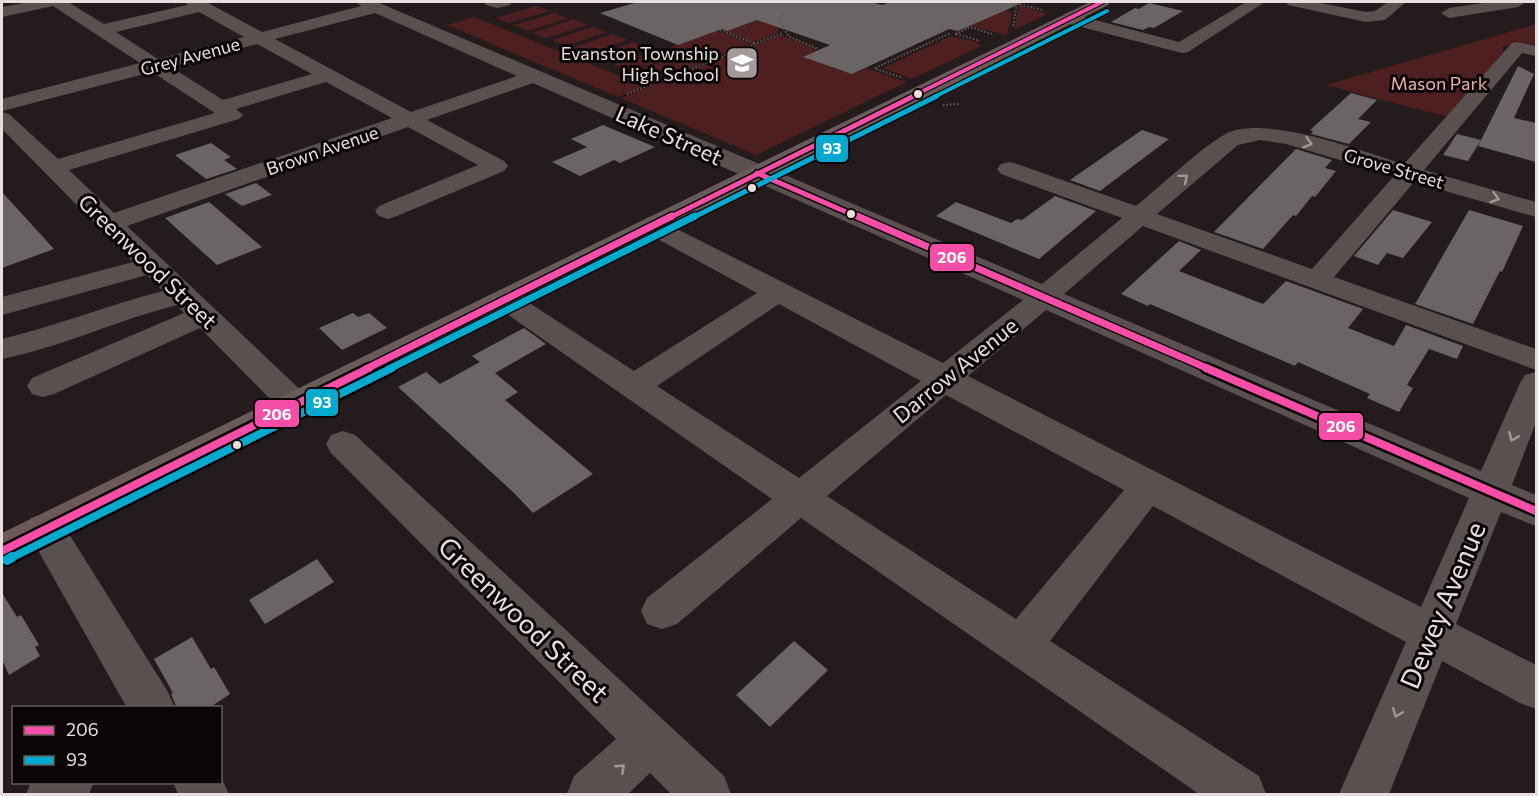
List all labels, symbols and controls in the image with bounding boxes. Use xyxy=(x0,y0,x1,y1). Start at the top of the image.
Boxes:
street label: Grey Avenue xyxy=(138,32,242,80)
place label: Evanston Township High School xyxy=(561,42,719,85)
school or university icon: Evanston Township High School xyxy=(724,45,760,81)
park label: Mason Park xyxy=(1391,72,1488,94)
unlabelled marker xyxy=(912,88,924,100)
street label: Lake Street xyxy=(612,100,726,170)
street label: Brown Avenue xyxy=(263,121,381,179)
line badge: 93 xyxy=(815,134,849,163)
one-way arrow xyxy=(1302,136,1312,148)
text: 93 xyxy=(822,138,842,157)
street label: Grove Street xyxy=(1341,143,1447,193)
one-way arrow xyxy=(1177,175,1188,186)
unlabelled marker xyxy=(746,182,758,194)
street label: Greenwood Street xyxy=(73,188,223,334)
one-way arrow xyxy=(1490,190,1500,203)
unlabelled marker xyxy=(845,208,857,220)
line badge: 206 xyxy=(929,243,975,272)
text: 206 xyxy=(937,247,967,266)
street label: Darrow Avenue xyxy=(887,311,1023,429)
line badge: 93 xyxy=(305,388,339,417)
text: 93 xyxy=(312,392,332,411)
line badge: 206 xyxy=(254,399,300,428)
text: 206 xyxy=(262,404,292,423)
line badge: 206 xyxy=(1318,412,1364,441)
text: 206 xyxy=(1326,416,1356,435)
one-way arrow xyxy=(1508,430,1520,441)
unlabelled marker xyxy=(231,439,243,451)
street label: Dewey Avenue xyxy=(1392,517,1492,693)
street label: Greenwood Street xyxy=(432,529,616,709)
legend xyxy=(12,706,222,784)
one-way arrow xyxy=(1392,707,1404,718)
text: 206 xyxy=(66,718,99,740)
text: 93 xyxy=(66,748,87,770)
one-way arrow xyxy=(615,764,625,775)

